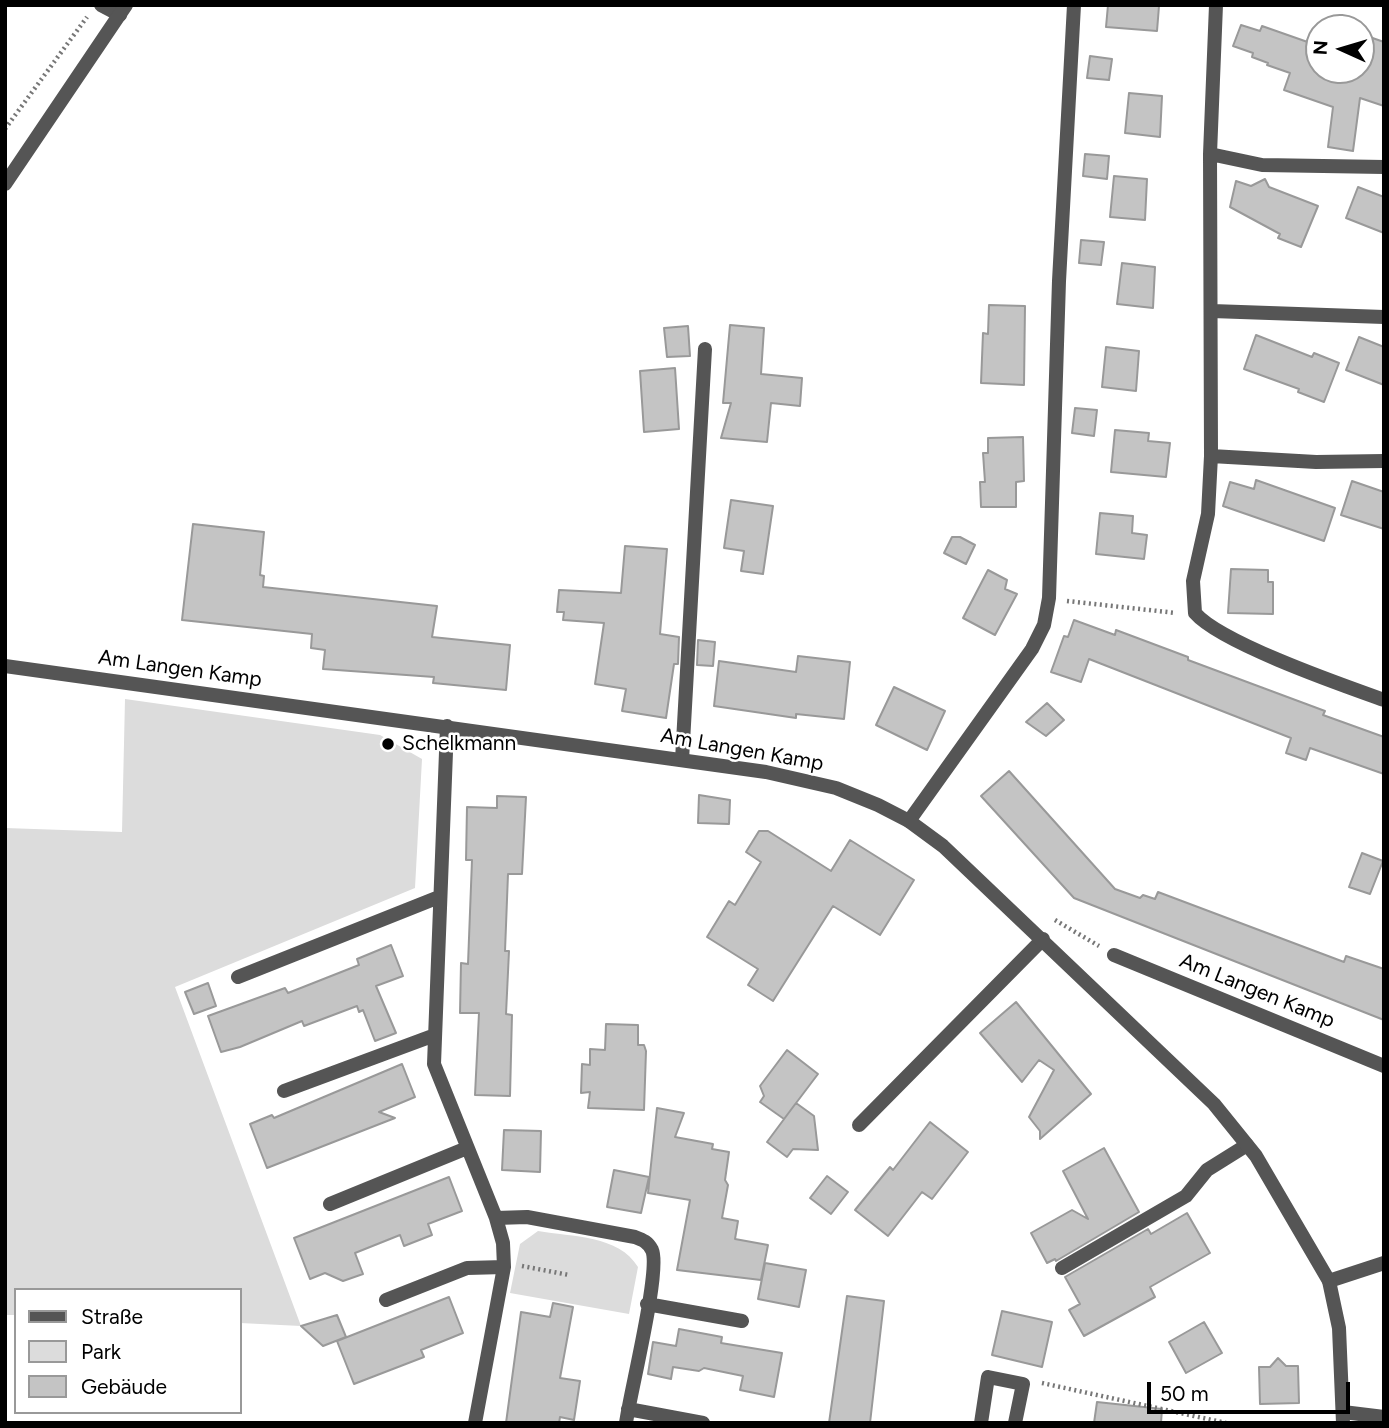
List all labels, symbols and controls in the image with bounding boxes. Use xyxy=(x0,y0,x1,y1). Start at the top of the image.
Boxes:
north arrow xyxy=(1305,14,1375,84)
text: N xyxy=(1309,40,1333,56)
street label: Am Langen Kamp xyxy=(97,645,263,693)
street label: Am Langen Kamp xyxy=(659,723,825,777)
place label: Schelkmann xyxy=(402,731,516,757)
marker: Schelkmann xyxy=(380,736,396,752)
street label: Am Langen Kamp xyxy=(1176,948,1338,1034)
legend xyxy=(14,1288,242,1414)
text: Straße xyxy=(81,1304,143,1329)
text: Park xyxy=(81,1339,121,1364)
scale bar xyxy=(1151,1368,1354,1412)
text: Gebäude xyxy=(81,1374,167,1399)
text: 50 m xyxy=(1160,1381,1209,1406)

